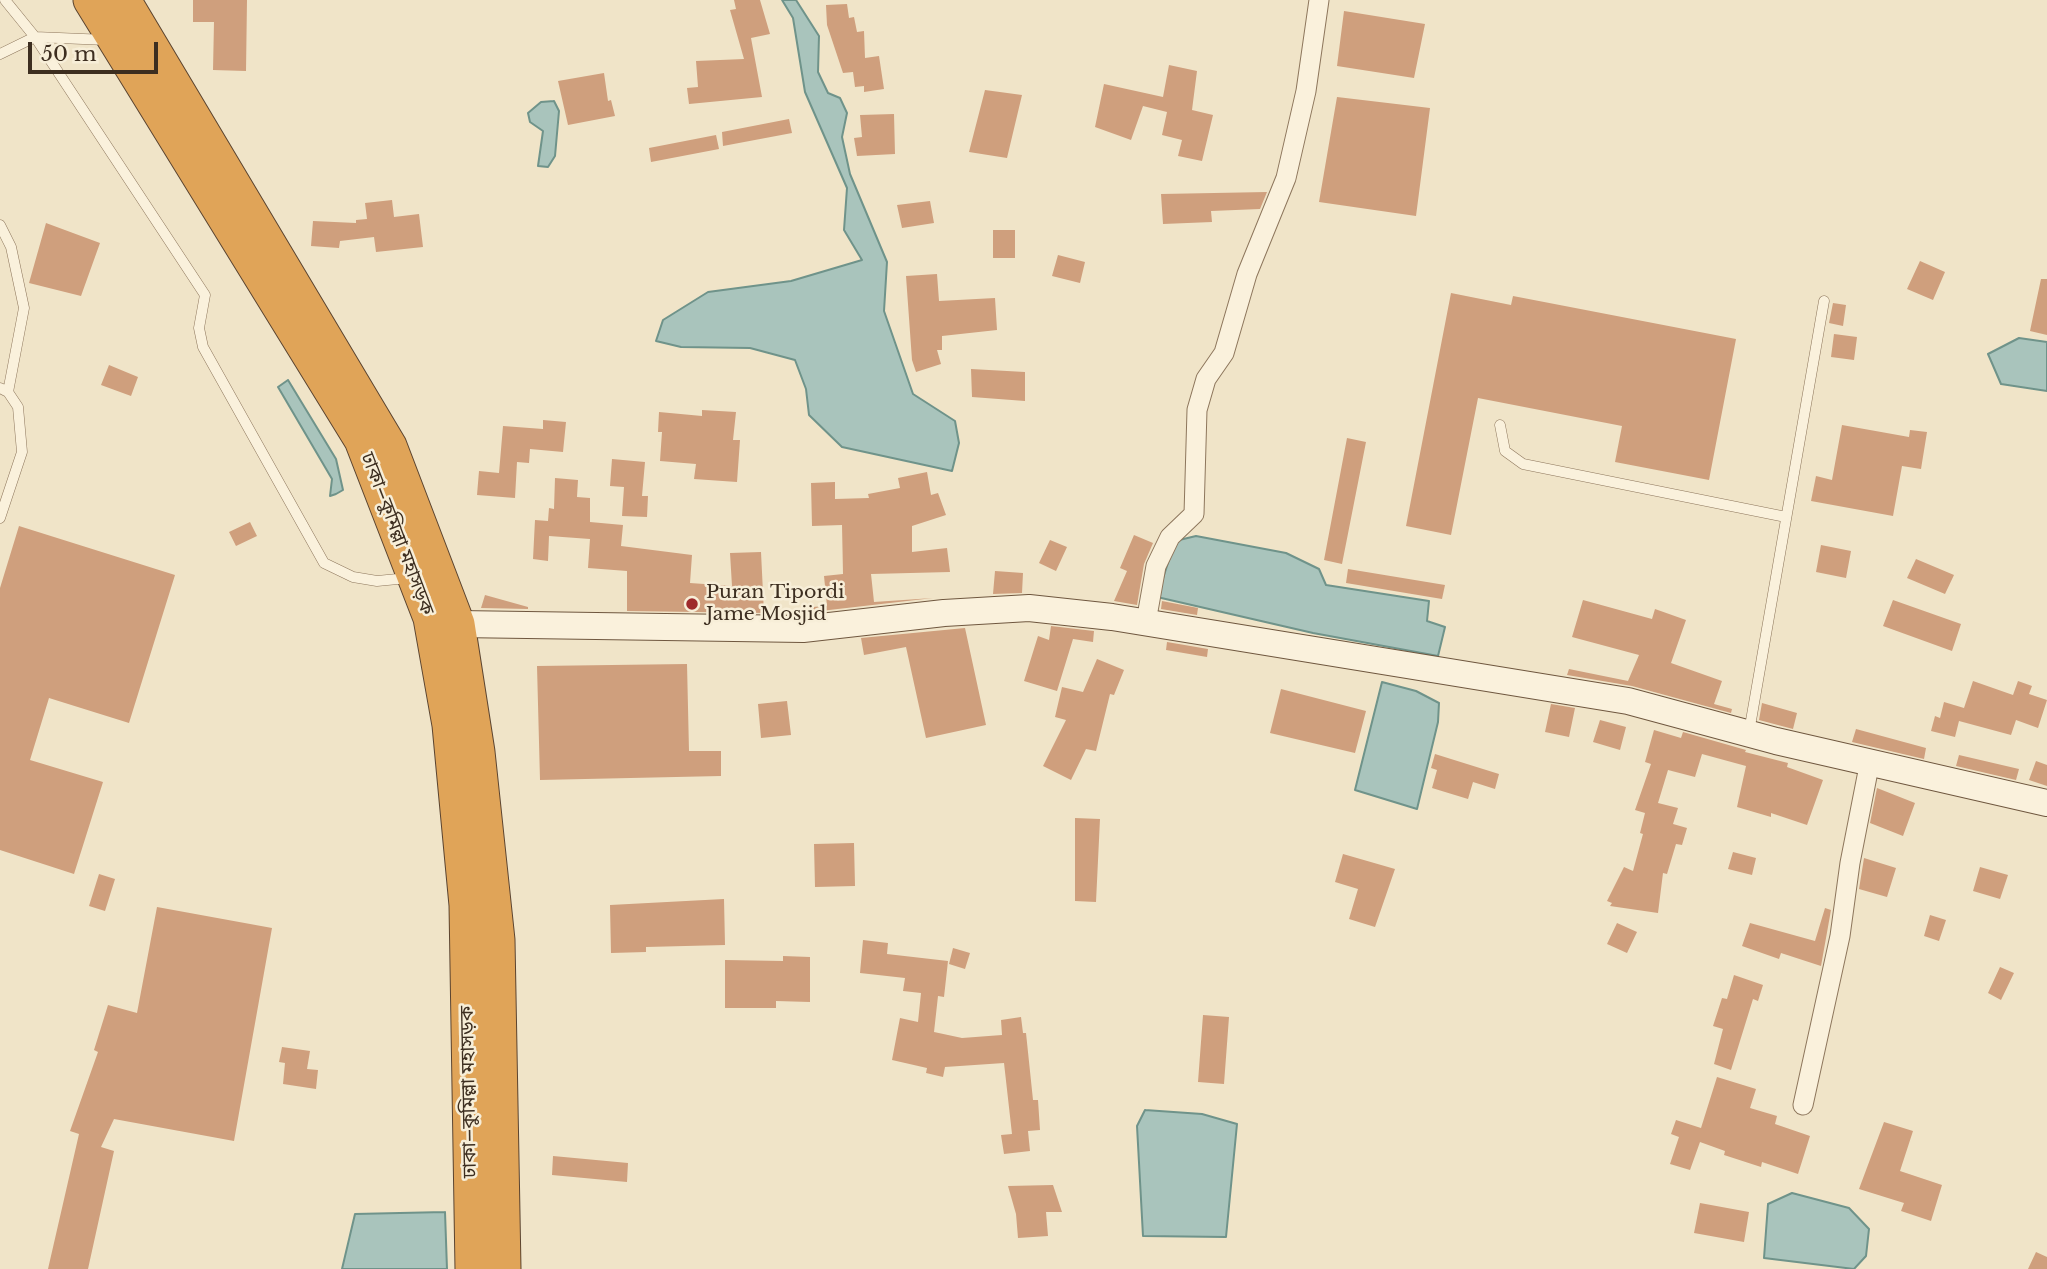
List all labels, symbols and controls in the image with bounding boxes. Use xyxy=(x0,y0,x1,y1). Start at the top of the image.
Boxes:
scale bar xyxy=(32,28,161,72)
text: 50 m xyxy=(41,41,96,67)
street label: ঢাকা–কুমিল্লা মহাসড়ক xyxy=(355,449,439,619)
place label: Puran Tipordi Jame Mosjid xyxy=(706,582,845,626)
marker: Puran Tipordi Jame Mosjid xyxy=(684,596,700,612)
street label: ঢাকা–কুমিল্লা মহাসড়ক xyxy=(456,1006,482,1178)

